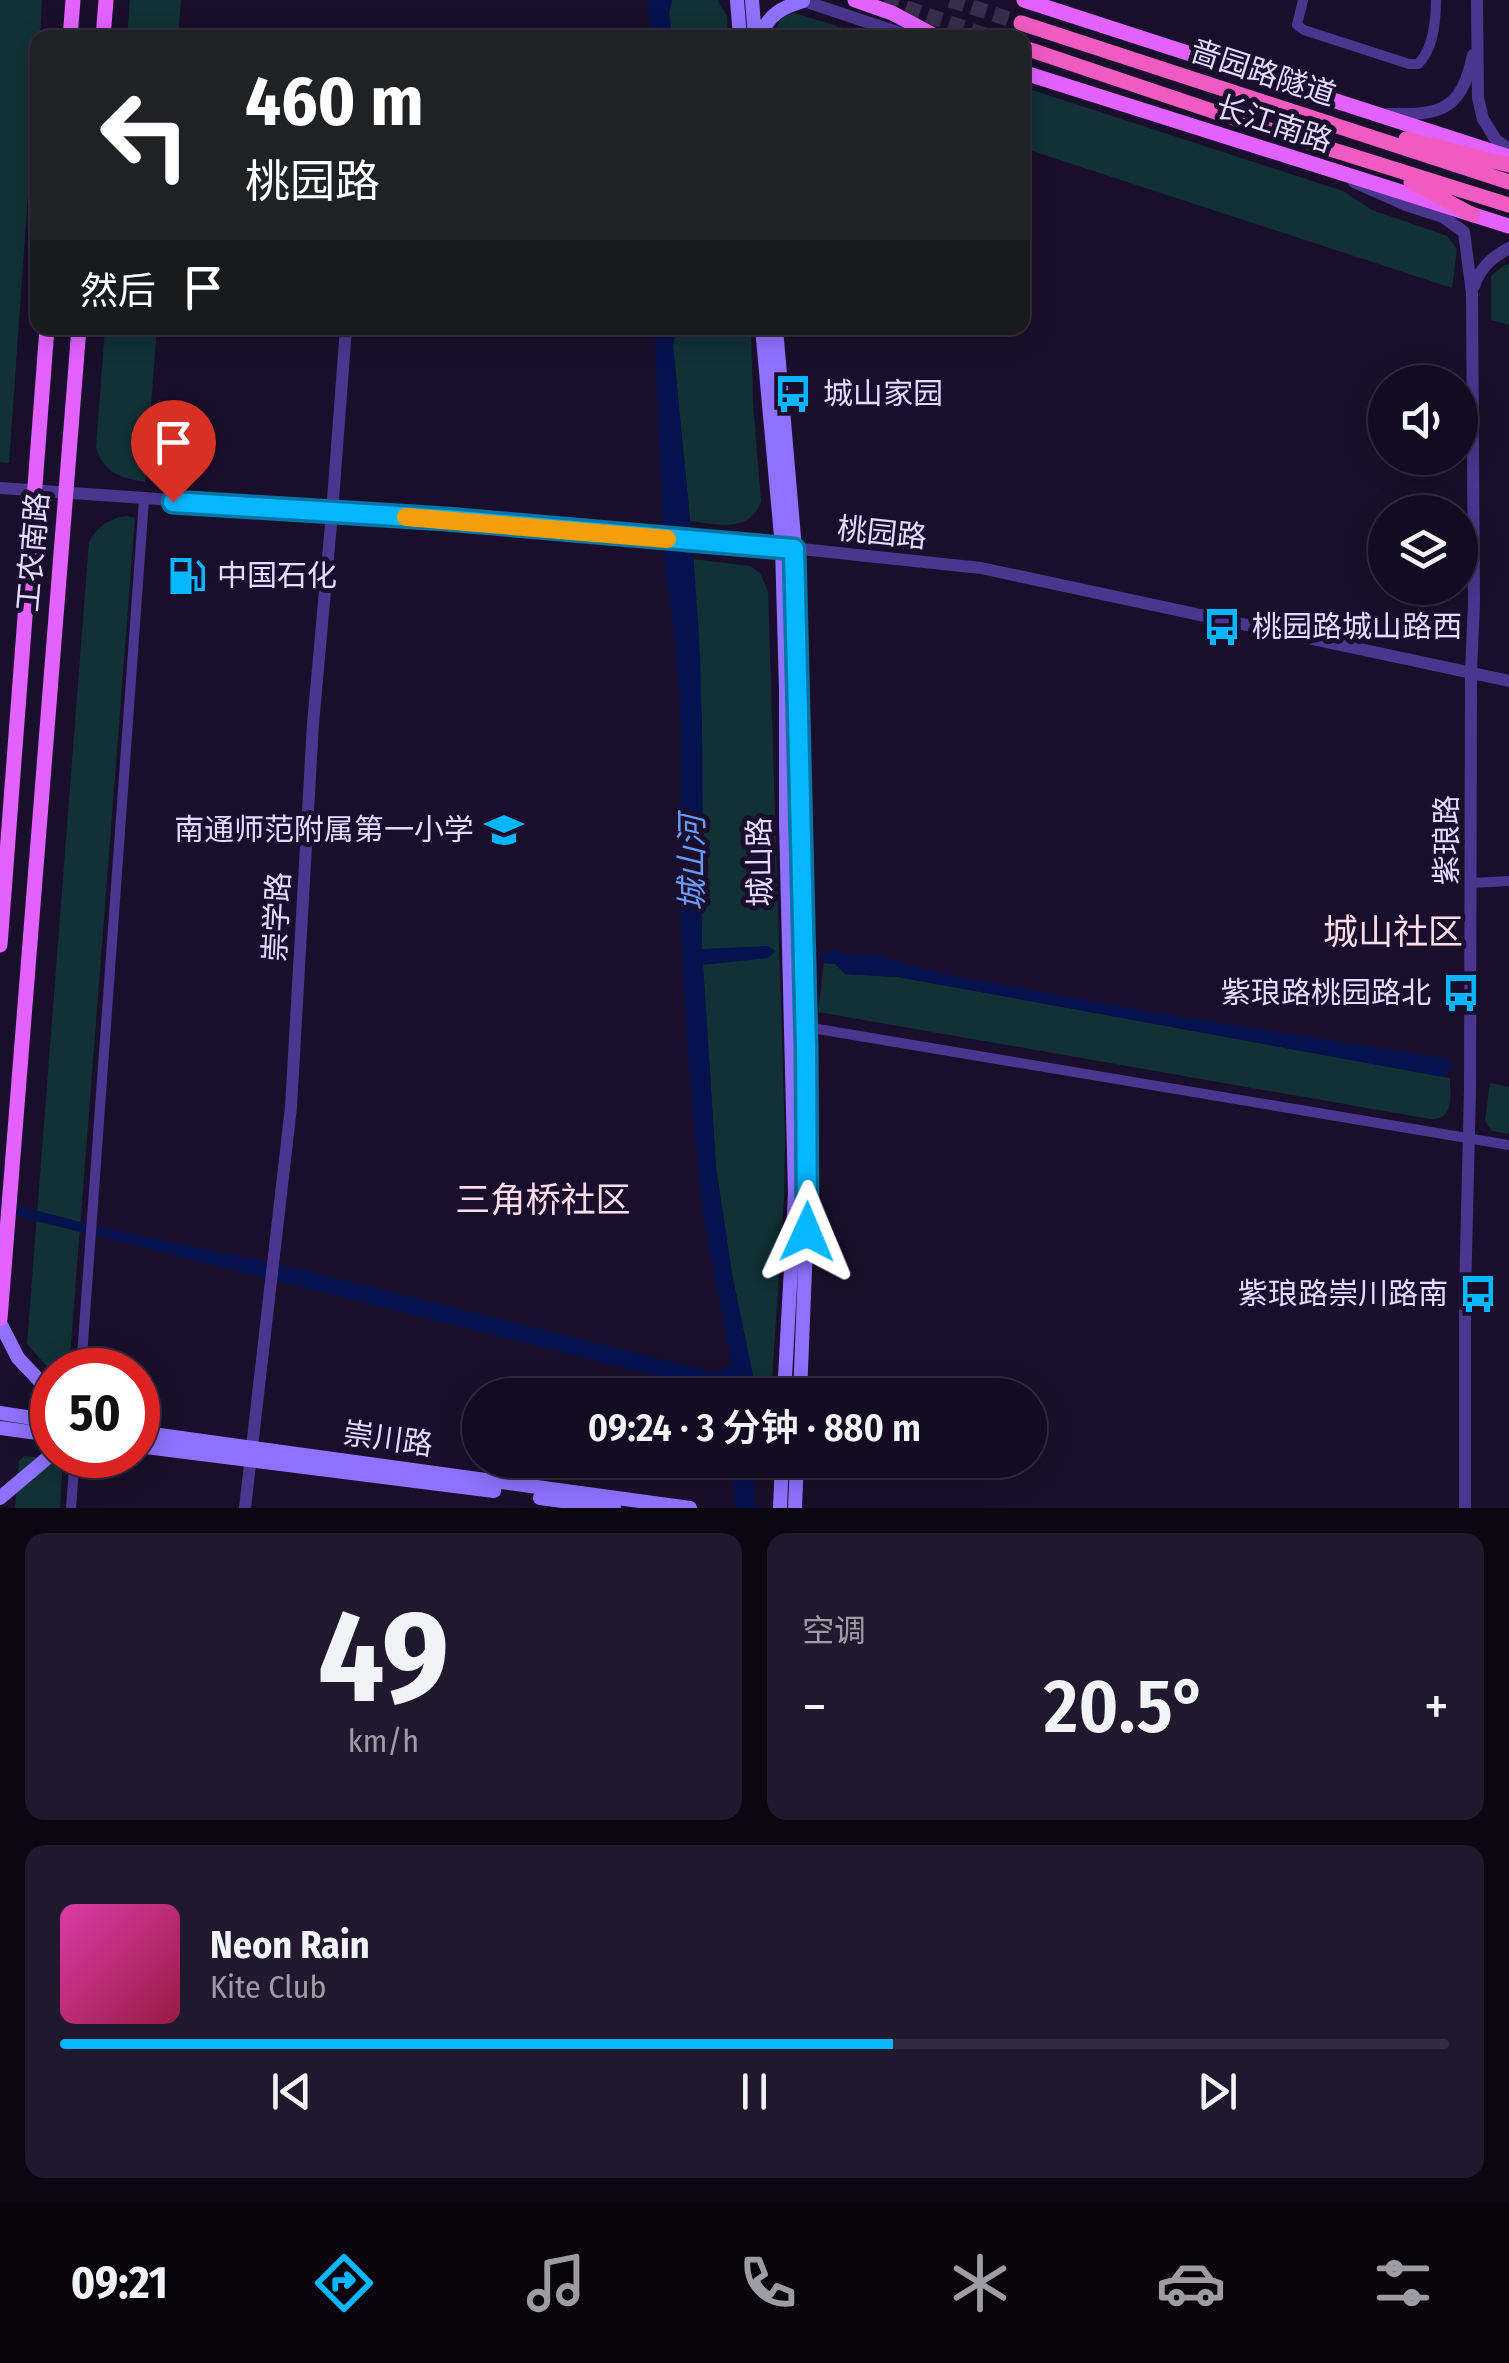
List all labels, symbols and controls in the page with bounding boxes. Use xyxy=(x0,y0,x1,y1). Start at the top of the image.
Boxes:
street label: 啬园路隧道 xyxy=(1186,33,1340,113)
text: 460 m xyxy=(245,60,424,144)
icon: left xyxy=(80,70,210,200)
street label: 长江南路 xyxy=(1211,88,1337,160)
text: 桃园路 xyxy=(245,155,380,209)
icon: arrive xyxy=(176,260,231,315)
text: 然后 xyxy=(80,268,156,314)
map controls xyxy=(1368,365,1478,605)
button: sound xyxy=(1368,365,1478,475)
bus stop icon: 城山家园 xyxy=(772,373,814,415)
place label: 城山家园 xyxy=(823,376,943,412)
pin xyxy=(131,400,216,503)
icon: arrive xyxy=(146,415,201,470)
street label: 工农南路 xyxy=(10,491,56,613)
button: layers xyxy=(1368,495,1478,605)
street label: 桃园路 xyxy=(835,510,929,556)
fuel station icon: 中国石化 xyxy=(166,555,208,597)
place label: 中国石化 xyxy=(217,558,337,594)
bus stop icon: 桃园路城山路西 xyxy=(1201,606,1243,648)
place label: 桃园路城山路西 xyxy=(1252,609,1462,645)
street label: 紫琅路 xyxy=(1429,795,1465,885)
school or university icon: 南通师范附属第一小学 xyxy=(483,809,525,851)
water label: 城山河 xyxy=(673,809,711,911)
place label: 南通师范附属第一小学 xyxy=(174,812,474,848)
street label: 城山路 xyxy=(741,817,779,907)
street label: 崇学路 xyxy=(257,871,297,963)
district label: 城山社区 xyxy=(1323,911,1463,953)
bus stop icon: 紫琅路桃园路北 xyxy=(1440,972,1482,1014)
place label: 紫琅路桃园路北 xyxy=(1221,975,1431,1011)
district label: 三角桥社区 xyxy=(455,1179,631,1221)
position arrow xyxy=(755,1180,859,1284)
bus stop icon: 紫琅路崇川路南 xyxy=(1457,1273,1499,1315)
place label: 紫琅路崇川路南 xyxy=(1238,1276,1448,1312)
speed limit sign: 50 xyxy=(30,1348,160,1478)
text: 09:24 · 3 分钟 · 880 m xyxy=(588,1405,921,1451)
street label: 崇川路 xyxy=(341,1415,435,1463)
text: 49 xyxy=(318,1579,449,1735)
text: 空调 xyxy=(802,1612,866,1650)
text: 20.5° xyxy=(1044,1662,1207,1752)
text: − xyxy=(802,1674,827,1740)
text: + xyxy=(1424,1674,1449,1740)
text: km/h xyxy=(348,1722,419,1760)
text: Neon Rain xyxy=(210,1922,370,1968)
text: Kite Club xyxy=(210,1968,326,2006)
icon: previous xyxy=(264,2064,319,2119)
icon: pause xyxy=(727,2064,782,2119)
icon: next xyxy=(1190,2064,1245,2119)
icon: directions xyxy=(309,2248,379,2318)
icon: music xyxy=(521,2248,591,2318)
icon: phone xyxy=(733,2248,803,2318)
icon: climate xyxy=(945,2248,1015,2318)
icon: car xyxy=(1156,2248,1226,2318)
icon: filters xyxy=(1368,2248,1438,2318)
text: 09:21 xyxy=(71,2256,168,2310)

